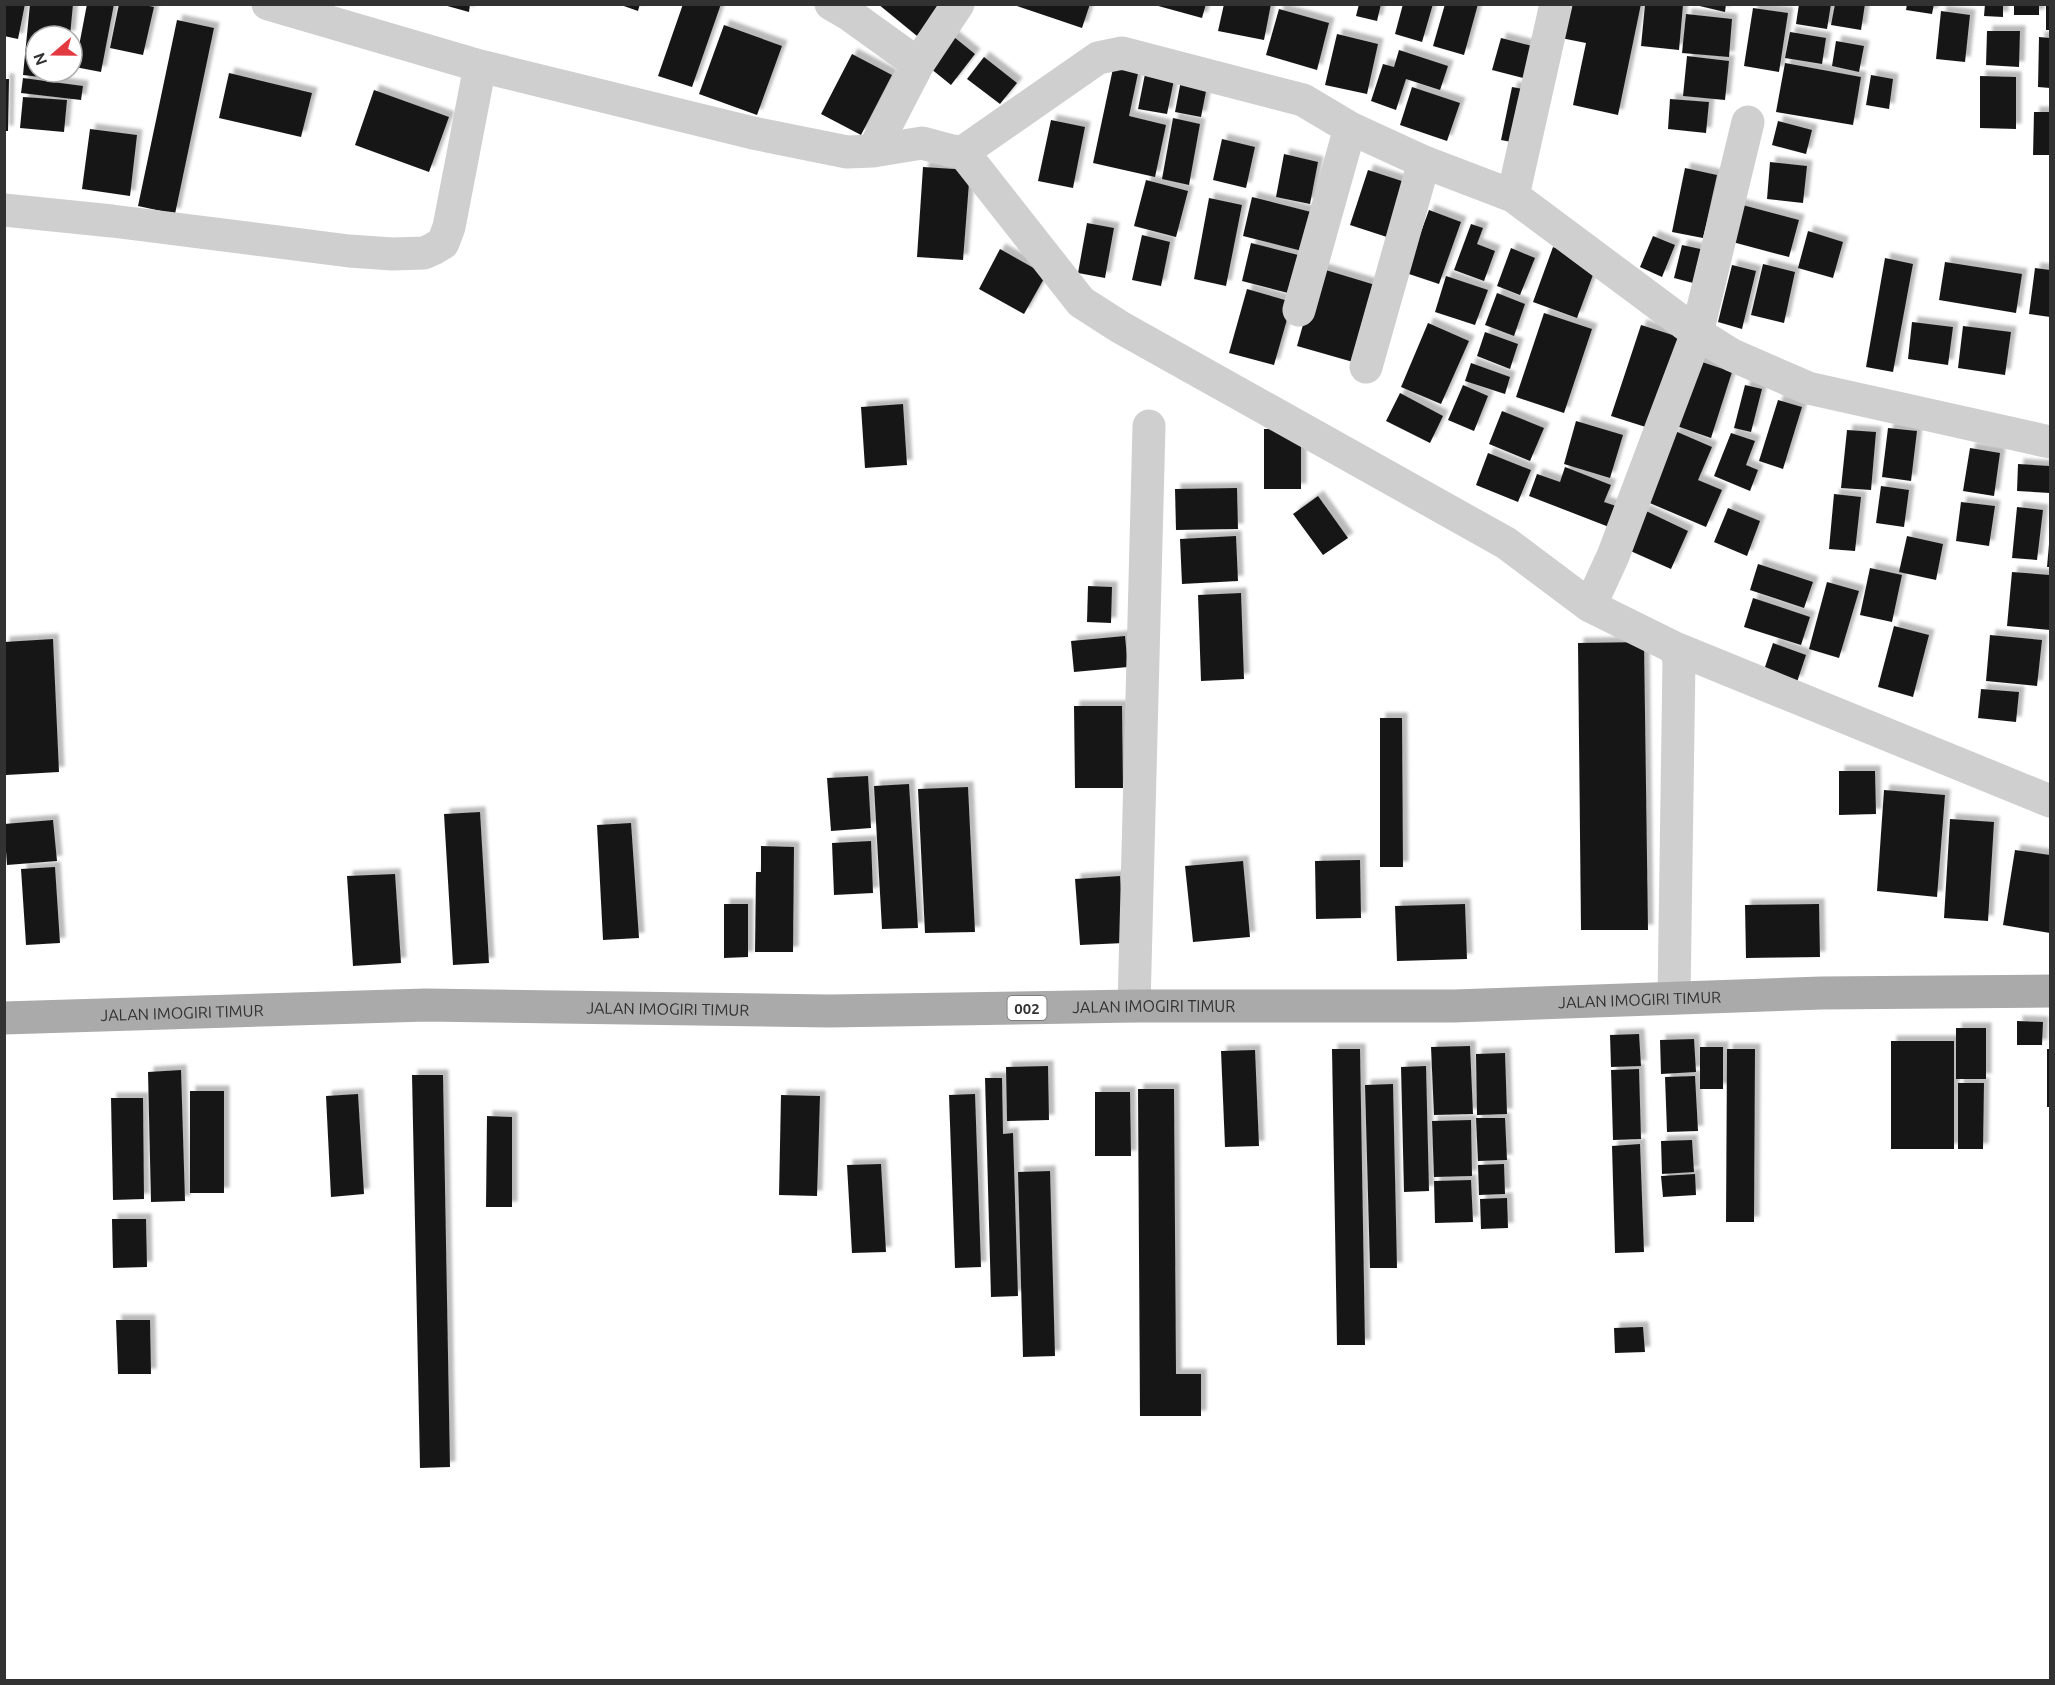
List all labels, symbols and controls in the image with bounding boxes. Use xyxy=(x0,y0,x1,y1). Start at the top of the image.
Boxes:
north arrow xyxy=(24,24,84,84)
text: N xyxy=(29,50,50,68)
street label: JALAN IMOGIRI TIMUR xyxy=(1558,988,1721,1011)
road number: 002 xyxy=(1008,996,1046,1020)
street label: JALAN IMOGIRI TIMUR xyxy=(1072,997,1235,1016)
street label: JALAN IMOGIRI TIMUR xyxy=(586,998,749,1019)
street label: JALAN IMOGIRI TIMUR xyxy=(100,1001,264,1024)

